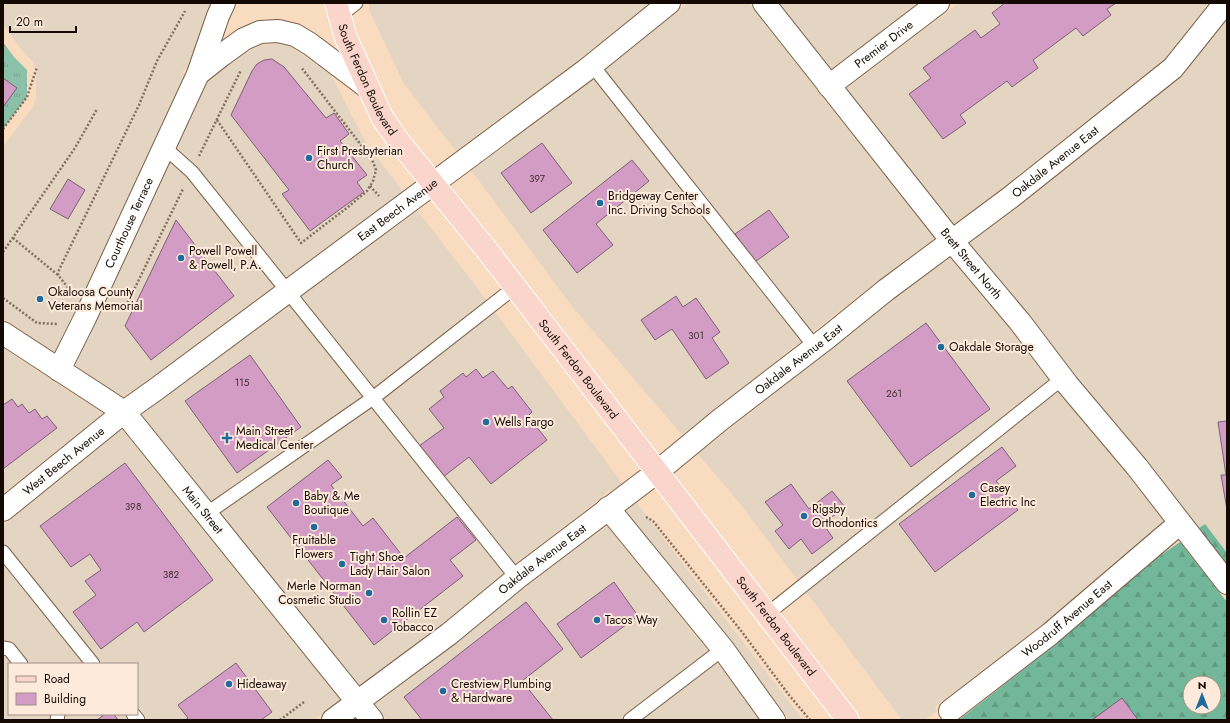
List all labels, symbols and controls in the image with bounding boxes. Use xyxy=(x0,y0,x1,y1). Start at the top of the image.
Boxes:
scale bar xyxy=(10,8,76,34)
text: 20 m xyxy=(16,13,43,31)
street label: Premier Drive xyxy=(851,16,917,72)
street label: South Ferdon Boulevard xyxy=(333,22,401,139)
street label: Oakdale Avenue East xyxy=(1008,121,1103,202)
place label: First Presbyterian Church xyxy=(317,142,403,174)
marker: First Presbyterian Church xyxy=(304,153,314,163)
house number: 397 xyxy=(529,171,546,186)
street label: Courthouse Terrace xyxy=(100,174,158,271)
street label: East Beech Avenue xyxy=(354,174,442,246)
place label: Bridgeway Center Inc. Driving Schools xyxy=(608,187,710,219)
marker: Bridgeway Center Inc. Driving Schools xyxy=(595,198,605,208)
street label: Brett Street North xyxy=(936,224,1006,303)
place label: Powell Powell & Powell, P.A. xyxy=(189,242,261,274)
marker: Powell Powell & Powell, P.A. xyxy=(176,253,186,263)
place label: Okaloosa County Veterans Memorial xyxy=(48,283,142,315)
marker: Okaloosa County Veterans Memorial xyxy=(35,294,45,304)
street label: South Ferdon Boulevard xyxy=(534,315,623,423)
street label: Oakdale Avenue East xyxy=(751,320,847,399)
house number: 301 xyxy=(688,328,704,343)
place label: Oakdale Storage xyxy=(949,338,1034,356)
marker: Oakdale Storage xyxy=(936,342,946,352)
house number: 115 xyxy=(235,375,250,390)
house number: 261 xyxy=(886,386,902,401)
place label: Wells Fargo xyxy=(494,413,554,431)
marker: Wells Fargo xyxy=(481,417,491,427)
street label: West Beech Avenue xyxy=(19,422,108,500)
place label: Main Street Medical Center xyxy=(236,422,314,454)
marker: Main Street Medical Center xyxy=(221,432,233,444)
place label: Casey Electric Inc xyxy=(980,479,1036,511)
street label: Main Street xyxy=(178,482,228,538)
place label: Baby & Me Boutique xyxy=(304,487,360,519)
marker: Casey Electric Inc xyxy=(967,490,977,500)
marker: Baby & Me Boutique xyxy=(291,498,301,508)
house number: 398 xyxy=(125,499,141,514)
place label: Rigsby Orthodontics xyxy=(812,500,878,532)
marker: Rigsby Orthodontics xyxy=(799,511,809,521)
street label: Oakdale Avenue East xyxy=(494,519,590,599)
marker: Fruitable Flowers xyxy=(309,522,319,532)
place label: Fruitable Flowers xyxy=(292,531,336,563)
place label: Tight Shoe Lady Hair Salon xyxy=(350,548,430,580)
marker: Tight Shoe Lady Hair Salon xyxy=(337,559,347,569)
house number: 382 xyxy=(163,567,180,582)
street label: South Ferdon Boulevard xyxy=(732,572,820,680)
street label: Woodruff Avenue East xyxy=(1018,576,1116,662)
place label: Merle Norman Cosmetic Studio xyxy=(278,577,361,609)
marker: Merle Norman Cosmetic Studio xyxy=(364,588,374,598)
place label: Rollin EZ Tobacco xyxy=(392,604,437,636)
place label: Tacos Way xyxy=(605,611,658,629)
marker: Rollin EZ Tobacco xyxy=(379,615,389,625)
marker: Tacos Way xyxy=(592,615,602,625)
legend xyxy=(8,663,138,715)
text: Road xyxy=(44,670,70,688)
place label: Hideaway xyxy=(237,675,287,693)
place label: Crestview Plumbing & Hardware xyxy=(451,675,551,707)
north arrow xyxy=(1182,675,1222,715)
text: N xyxy=(1198,677,1206,693)
marker: Hideaway xyxy=(224,679,234,689)
marker: Crestview Plumbing & Hardware xyxy=(438,686,448,696)
text: Building xyxy=(44,690,86,708)

